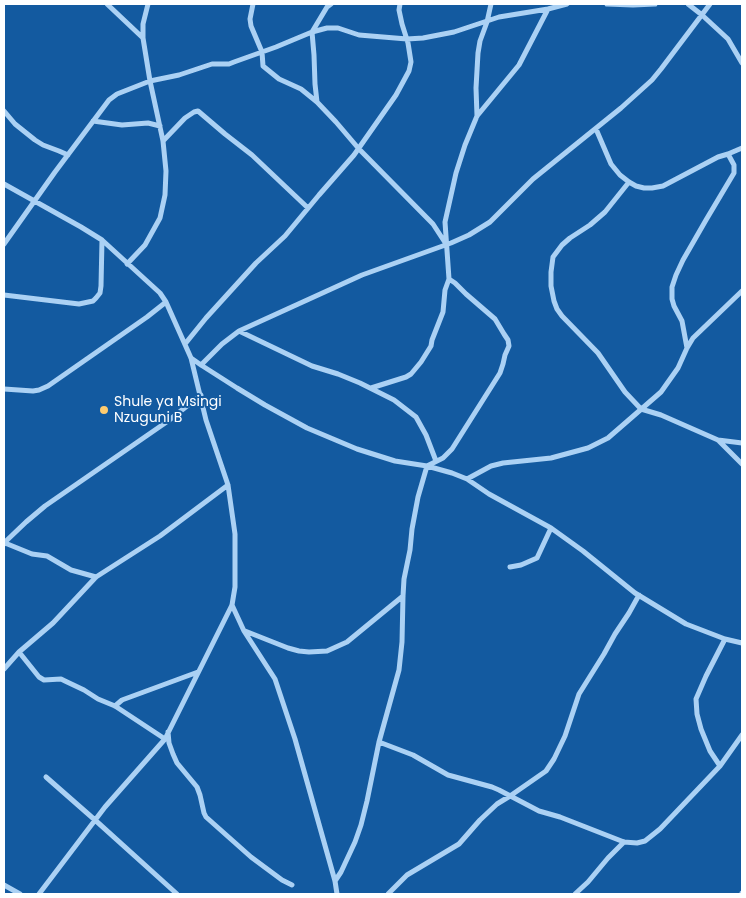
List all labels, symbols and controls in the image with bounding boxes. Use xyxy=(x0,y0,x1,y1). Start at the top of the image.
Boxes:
place label: Shule ya Msingi Nzuguni B xyxy=(114,394,222,427)
marker: Shule ya Msingi Nzuguni B xyxy=(98,404,110,416)

